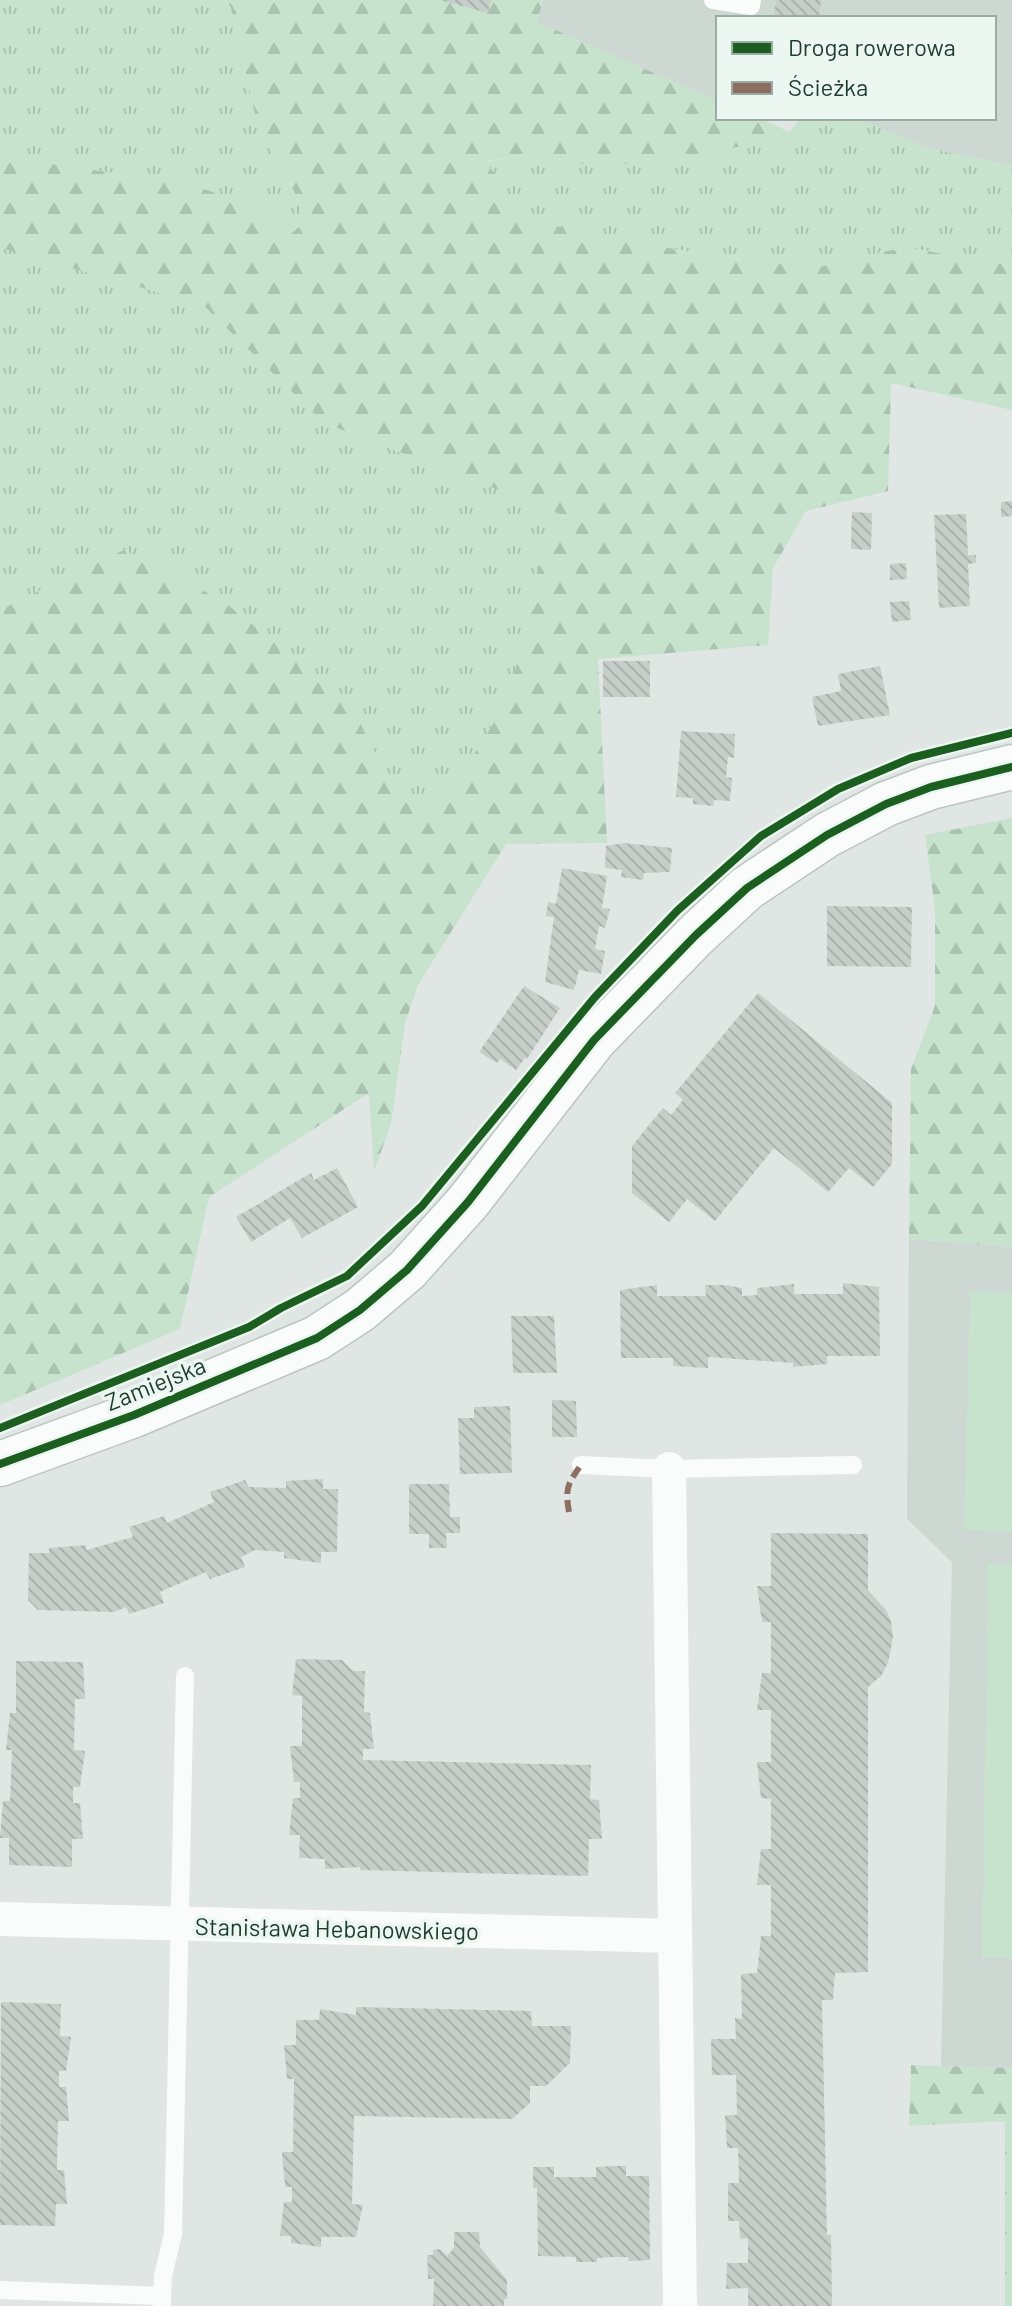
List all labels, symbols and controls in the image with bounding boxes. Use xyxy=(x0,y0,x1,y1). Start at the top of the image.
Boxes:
legend xyxy=(716,16,996,120)
text: Droga rowerowa xyxy=(788,32,956,61)
text: Ścieżka xyxy=(788,72,868,101)
street label: Zamiejska xyxy=(101,1350,209,1416)
street label: Stanisława Hebanowskiego xyxy=(195,1911,479,1945)

